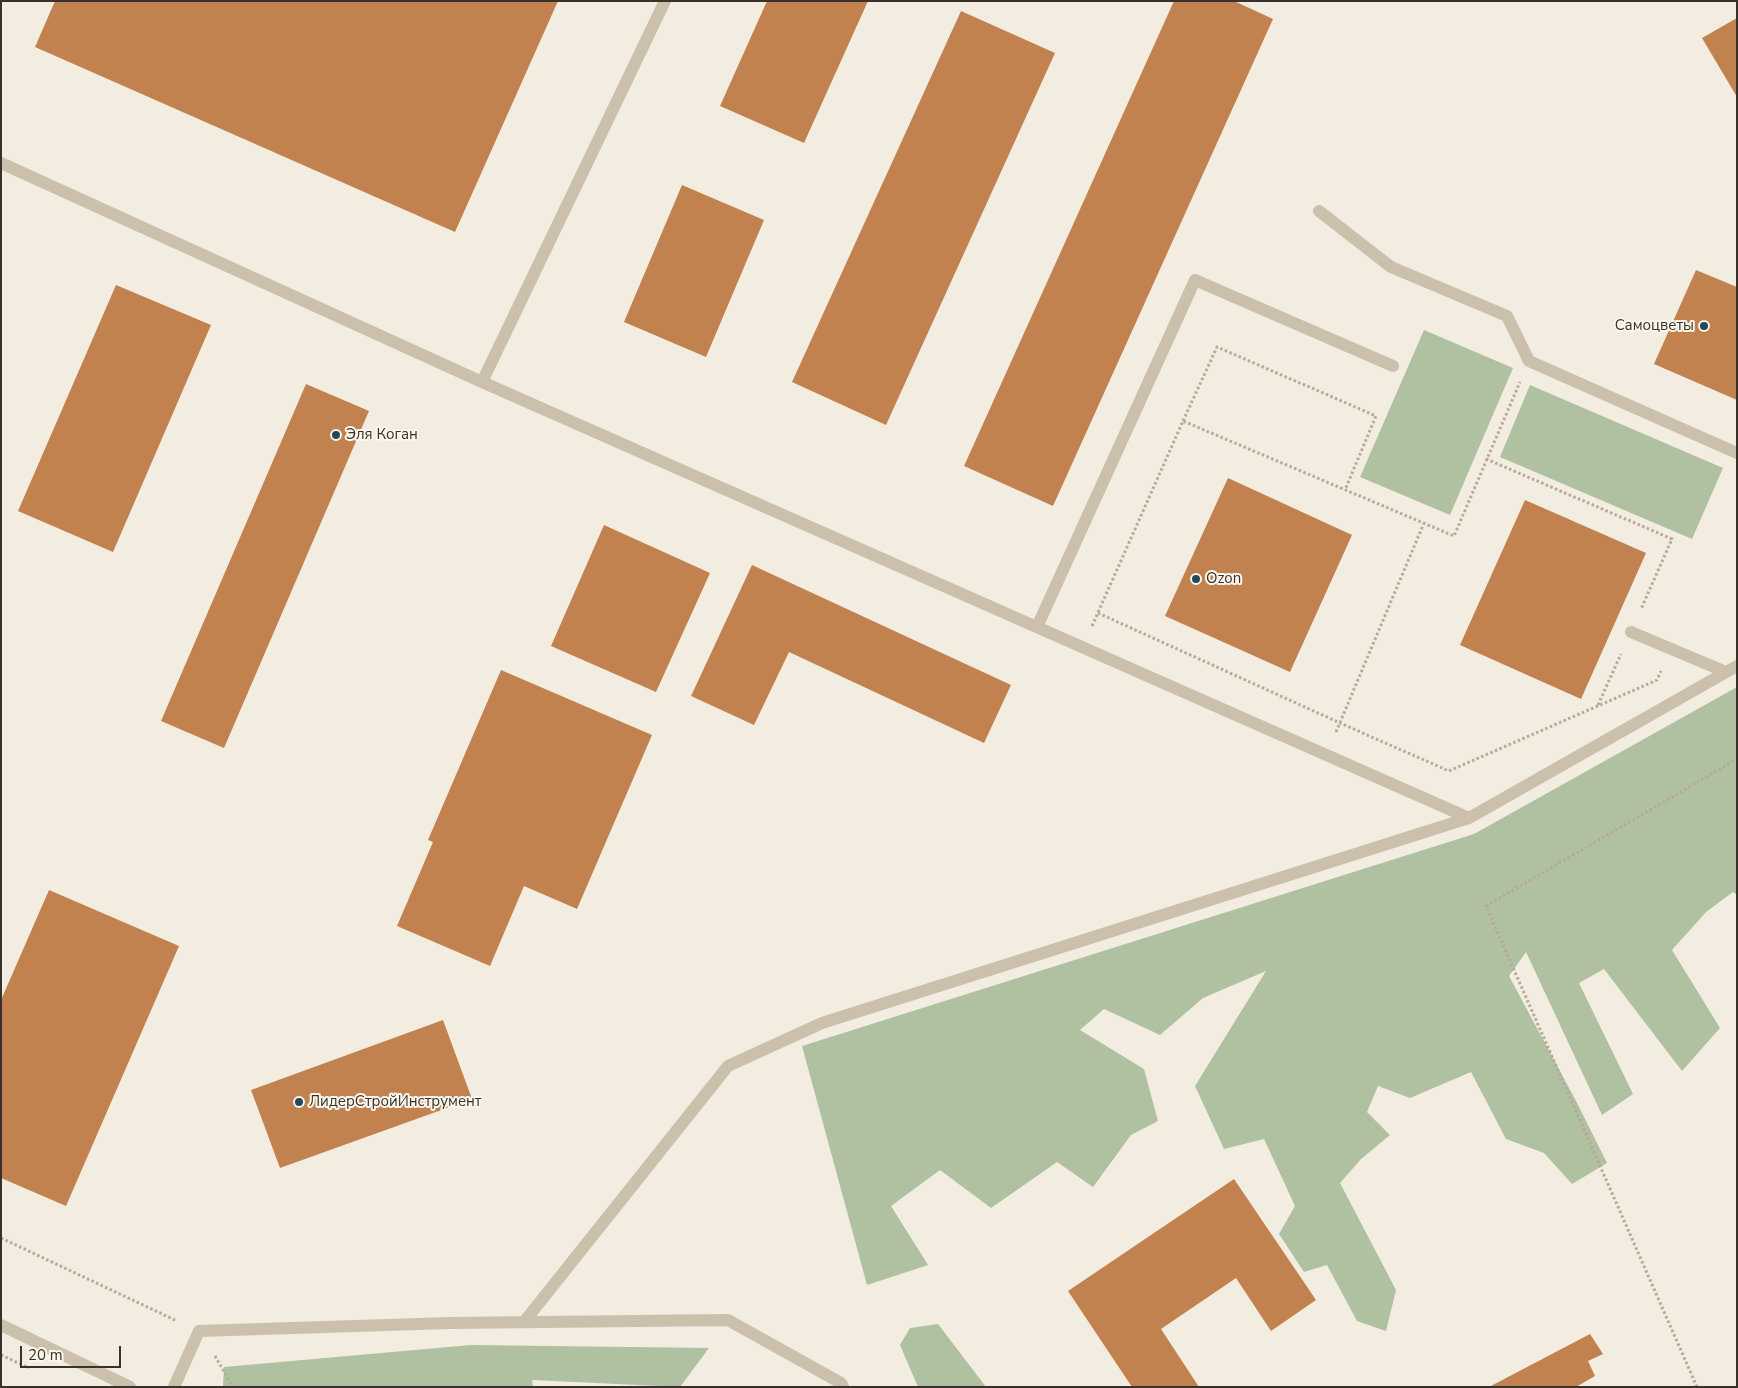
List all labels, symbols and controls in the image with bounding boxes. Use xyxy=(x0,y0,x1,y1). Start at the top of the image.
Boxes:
place label: Самоцветы xyxy=(1615,317,1694,335)
marker: Самоцветы xyxy=(1698,320,1710,332)
place label: Эля Коган xyxy=(346,426,418,444)
marker: Эля Коган xyxy=(330,429,342,441)
place label: Ozon xyxy=(1206,570,1241,588)
marker: Ozon xyxy=(1190,573,1202,585)
place label: ЛидерСтройИнструмент xyxy=(309,1093,481,1111)
marker: ЛидерСтройИнструмент xyxy=(293,1096,305,1108)
scale bar xyxy=(22,1336,124,1368)
text: 20 m xyxy=(28,1345,63,1365)

